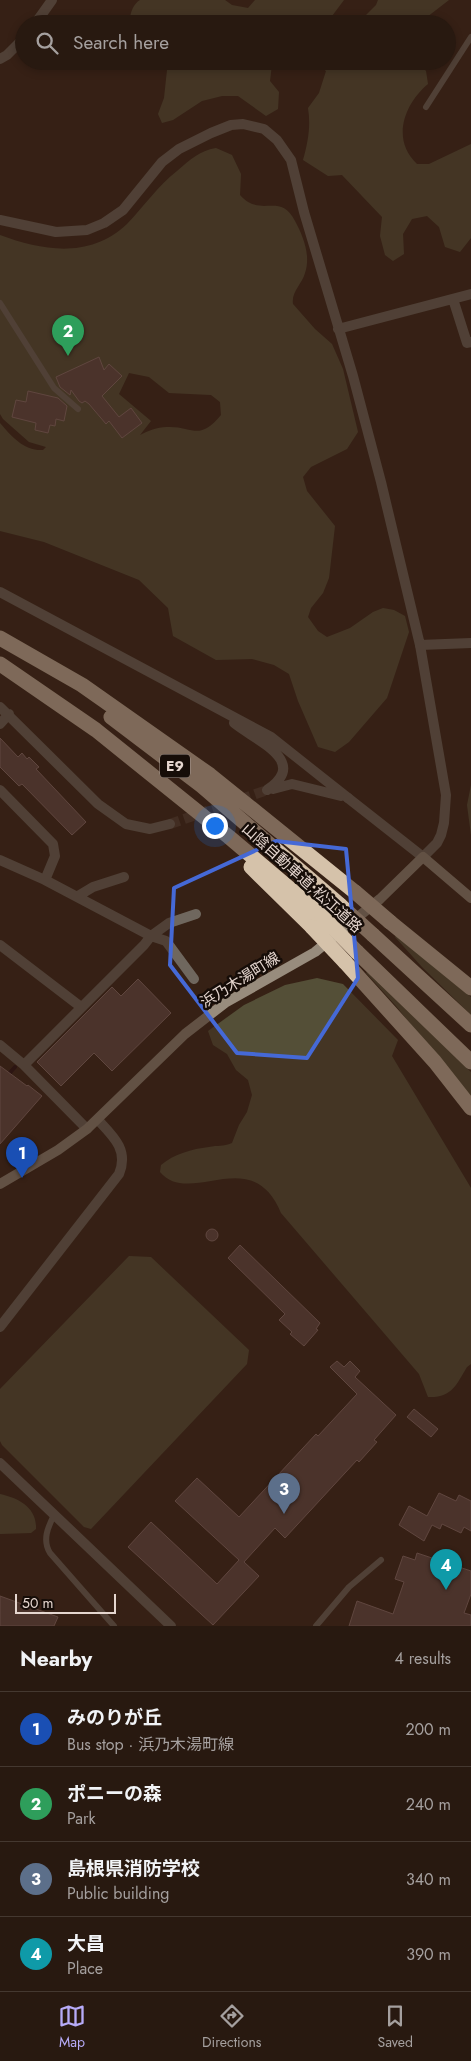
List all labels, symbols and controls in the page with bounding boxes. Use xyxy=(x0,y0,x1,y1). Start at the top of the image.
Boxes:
search box xyxy=(15,15,456,70)
icon: search xyxy=(33,29,61,57)
text: Search here xyxy=(73,29,169,56)
pin: 2 xyxy=(52,315,84,356)
road number: E9 xyxy=(160,754,190,778)
your location xyxy=(202,813,228,839)
street label: 山陰自動車道;松江道路 xyxy=(237,818,367,938)
street label: 浜乃木湯町線 xyxy=(196,947,284,1013)
pin: 1 xyxy=(6,1137,38,1178)
pin: 3 xyxy=(268,1473,300,1514)
pin: 4 xyxy=(430,1549,462,1590)
scale bar xyxy=(15,1591,116,1614)
text: 50 m xyxy=(22,1593,53,1613)
text: Nearby xyxy=(20,1644,92,1674)
text: 4 results xyxy=(395,1647,451,1670)
text: みのりが丘 xyxy=(67,1704,162,1731)
text: 1 xyxy=(32,1718,40,1741)
text: 200 m xyxy=(405,1718,451,1741)
text: Bus stop · 浜乃木湯町線 xyxy=(67,1733,234,1756)
text: ポニーの森 xyxy=(67,1780,162,1807)
text: 2 xyxy=(31,1793,41,1816)
text: 240 m xyxy=(406,1793,451,1816)
text: Park xyxy=(67,1807,96,1830)
text: 島根県消防学校 xyxy=(67,1855,200,1882)
text: 3 xyxy=(31,1868,41,1891)
text: 340 m xyxy=(406,1868,451,1891)
text: Public building xyxy=(67,1882,169,1905)
text: 大昌 xyxy=(67,1930,105,1957)
text: 4 xyxy=(30,1943,42,1966)
text: 390 m xyxy=(406,1943,451,1966)
text: Place xyxy=(67,1957,103,1980)
tab: Map xyxy=(58,2002,86,2052)
tab: Directions xyxy=(202,2002,261,2052)
tab: Saved xyxy=(377,2002,413,2052)

